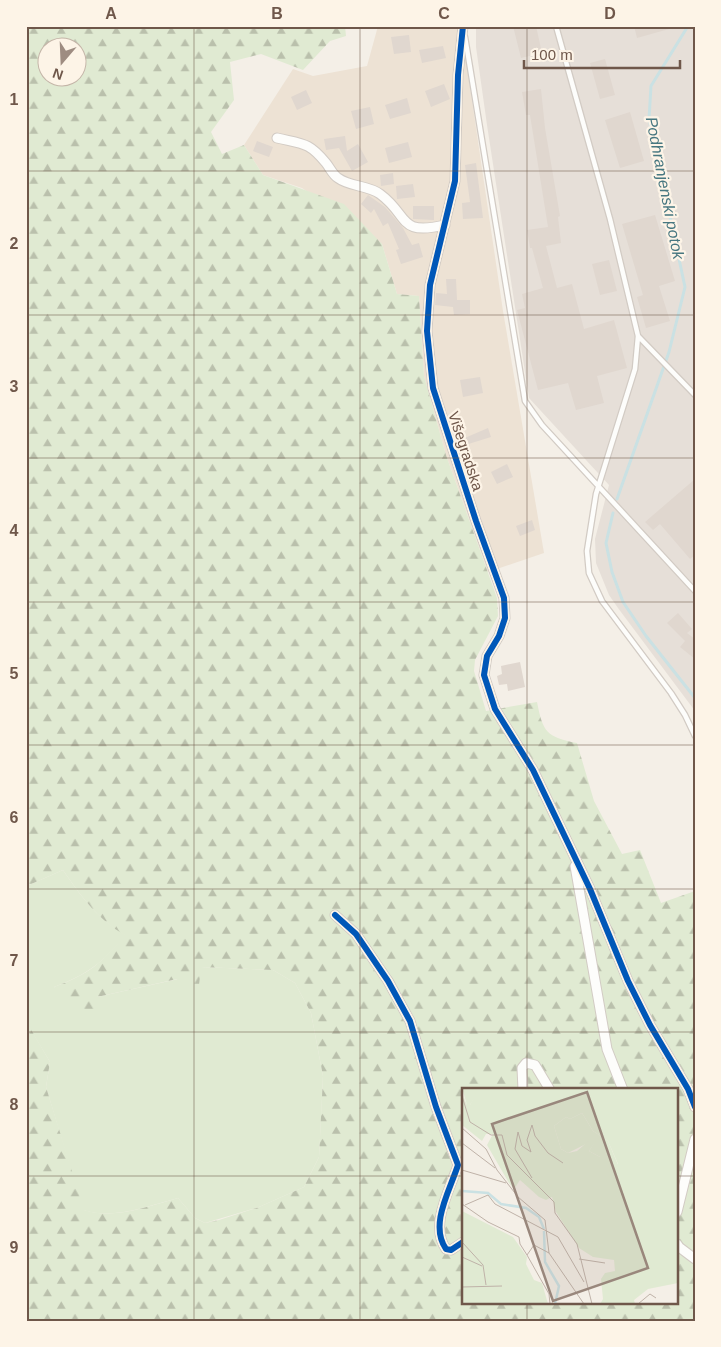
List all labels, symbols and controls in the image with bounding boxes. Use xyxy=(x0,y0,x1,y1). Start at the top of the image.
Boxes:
text: A xyxy=(105,5,117,22)
text: B xyxy=(271,5,283,22)
text: C xyxy=(438,5,450,22)
text: D xyxy=(604,5,616,22)
north arrow xyxy=(38,38,88,88)
scale bar xyxy=(524,38,680,70)
text: 100 m xyxy=(531,46,573,63)
text: N xyxy=(50,65,65,84)
text: 1 xyxy=(10,91,19,108)
water label: Podhranjenski potok xyxy=(643,115,687,262)
text: 2 xyxy=(10,235,19,252)
text: 3 xyxy=(10,378,19,395)
street label: Višegradska xyxy=(445,409,487,493)
text: 4 xyxy=(10,522,19,539)
text: 5 xyxy=(10,665,19,682)
text: 6 xyxy=(10,809,19,826)
text: 7 xyxy=(10,952,19,969)
inset map xyxy=(462,1088,678,1304)
text: 8 xyxy=(10,1096,19,1113)
text: 9 xyxy=(10,1239,19,1256)

